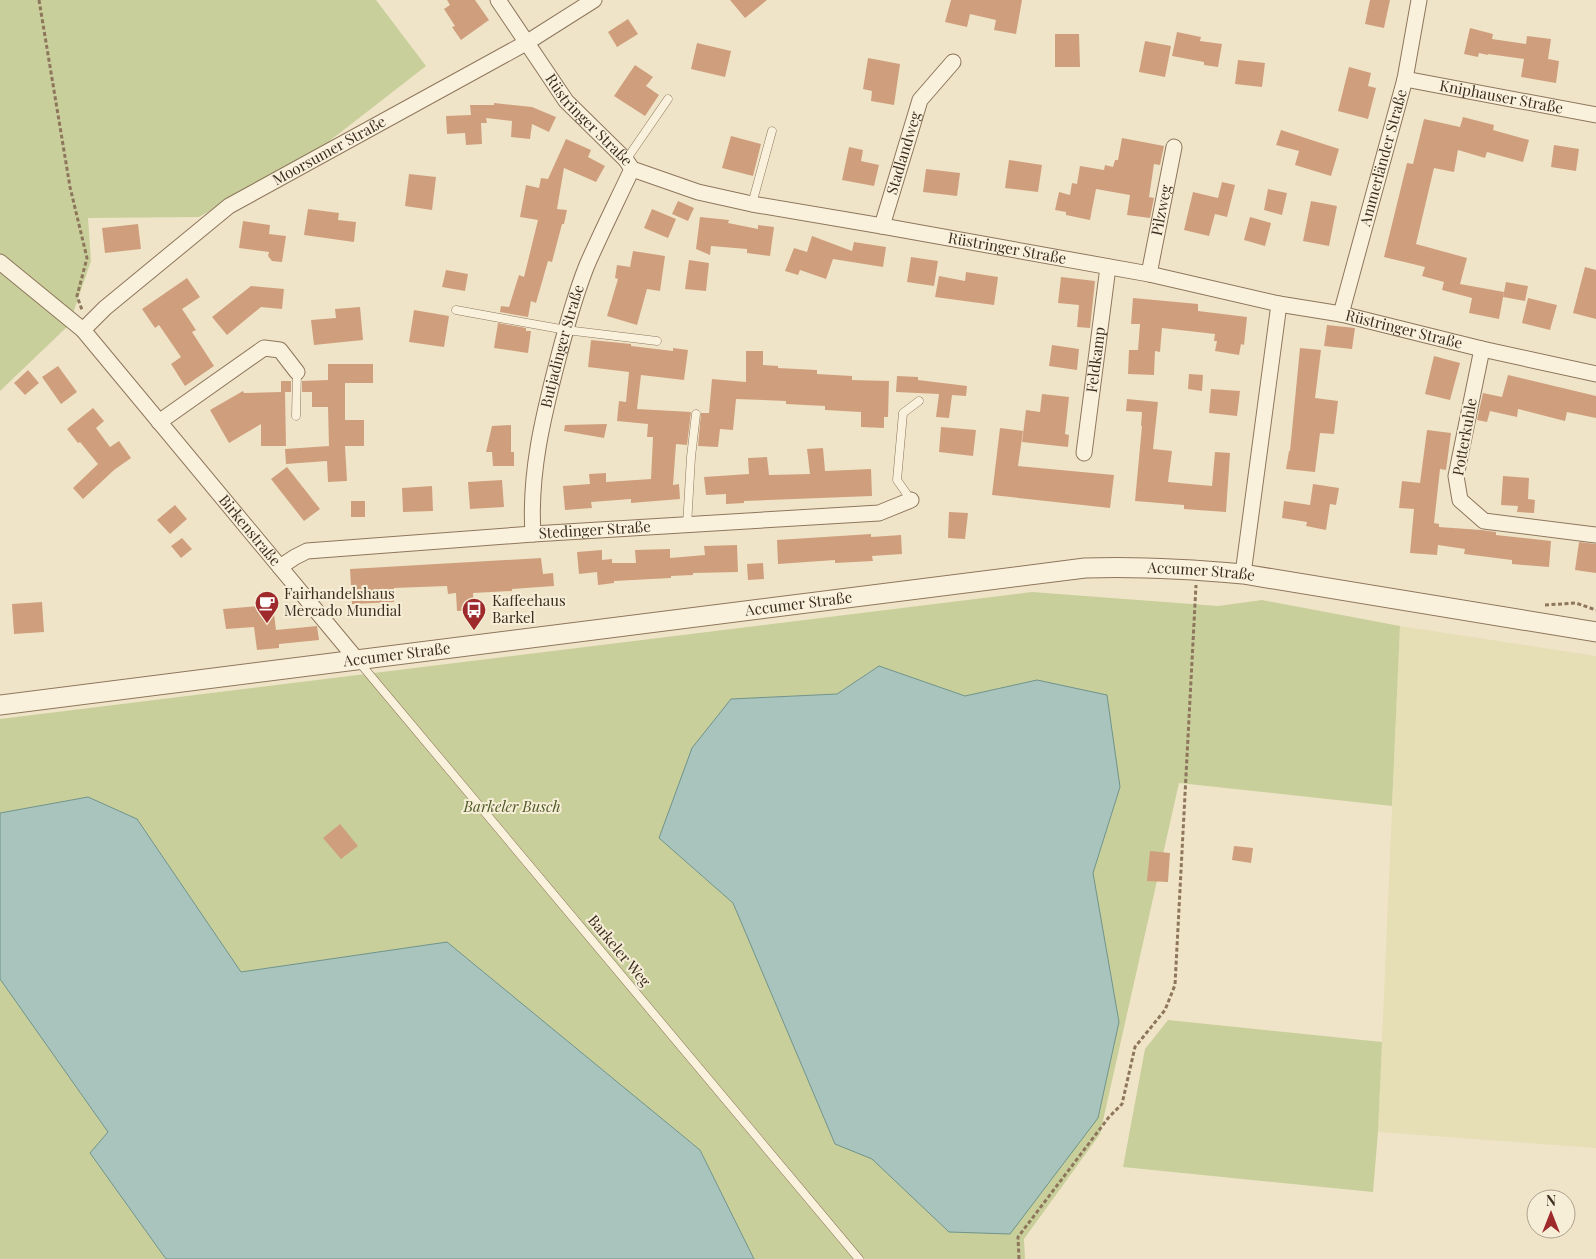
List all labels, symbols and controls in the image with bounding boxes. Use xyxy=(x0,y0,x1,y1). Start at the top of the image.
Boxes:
street label: Rüstringer Straße xyxy=(541,69,638,169)
street label: Kniphauser Straße xyxy=(1438,75,1565,118)
street label: Ammerländer Straße xyxy=(1354,87,1411,229)
street label: Stadlandweg xyxy=(881,109,925,197)
street label: Moorsumer Straße xyxy=(269,111,389,189)
street label: Pilzweg xyxy=(1146,183,1175,237)
street label: Rüstringer Straße xyxy=(947,227,1068,268)
street label: Butjadinger Straße xyxy=(535,282,588,410)
street label: Rüstringer Straße xyxy=(1343,304,1465,353)
street label: Feldkamp xyxy=(1081,325,1109,394)
street label: Potterkuhle xyxy=(1447,397,1481,477)
street label: Birkenstraße xyxy=(215,490,286,570)
street label: Stedinger Straße xyxy=(538,516,651,543)
street label: Accumer Straße xyxy=(1146,557,1257,585)
place label: Fairhandelshaus Mercado Mundial xyxy=(284,583,402,620)
street label: Accumer Straße xyxy=(743,586,853,620)
cafe icon: Fairhandelshaus Mercado Mundial xyxy=(254,590,280,624)
place label: Kaffeehaus Barkel xyxy=(492,590,566,627)
bus stop icon: Kaffeehaus Barkel xyxy=(461,597,487,631)
street label: Accumer Straße xyxy=(341,637,451,671)
park label: Barkeler Busch xyxy=(463,796,560,816)
street label: Barkeler Weg xyxy=(584,910,656,991)
north arrow xyxy=(1526,1189,1576,1239)
text: N xyxy=(1546,1191,1556,1210)

